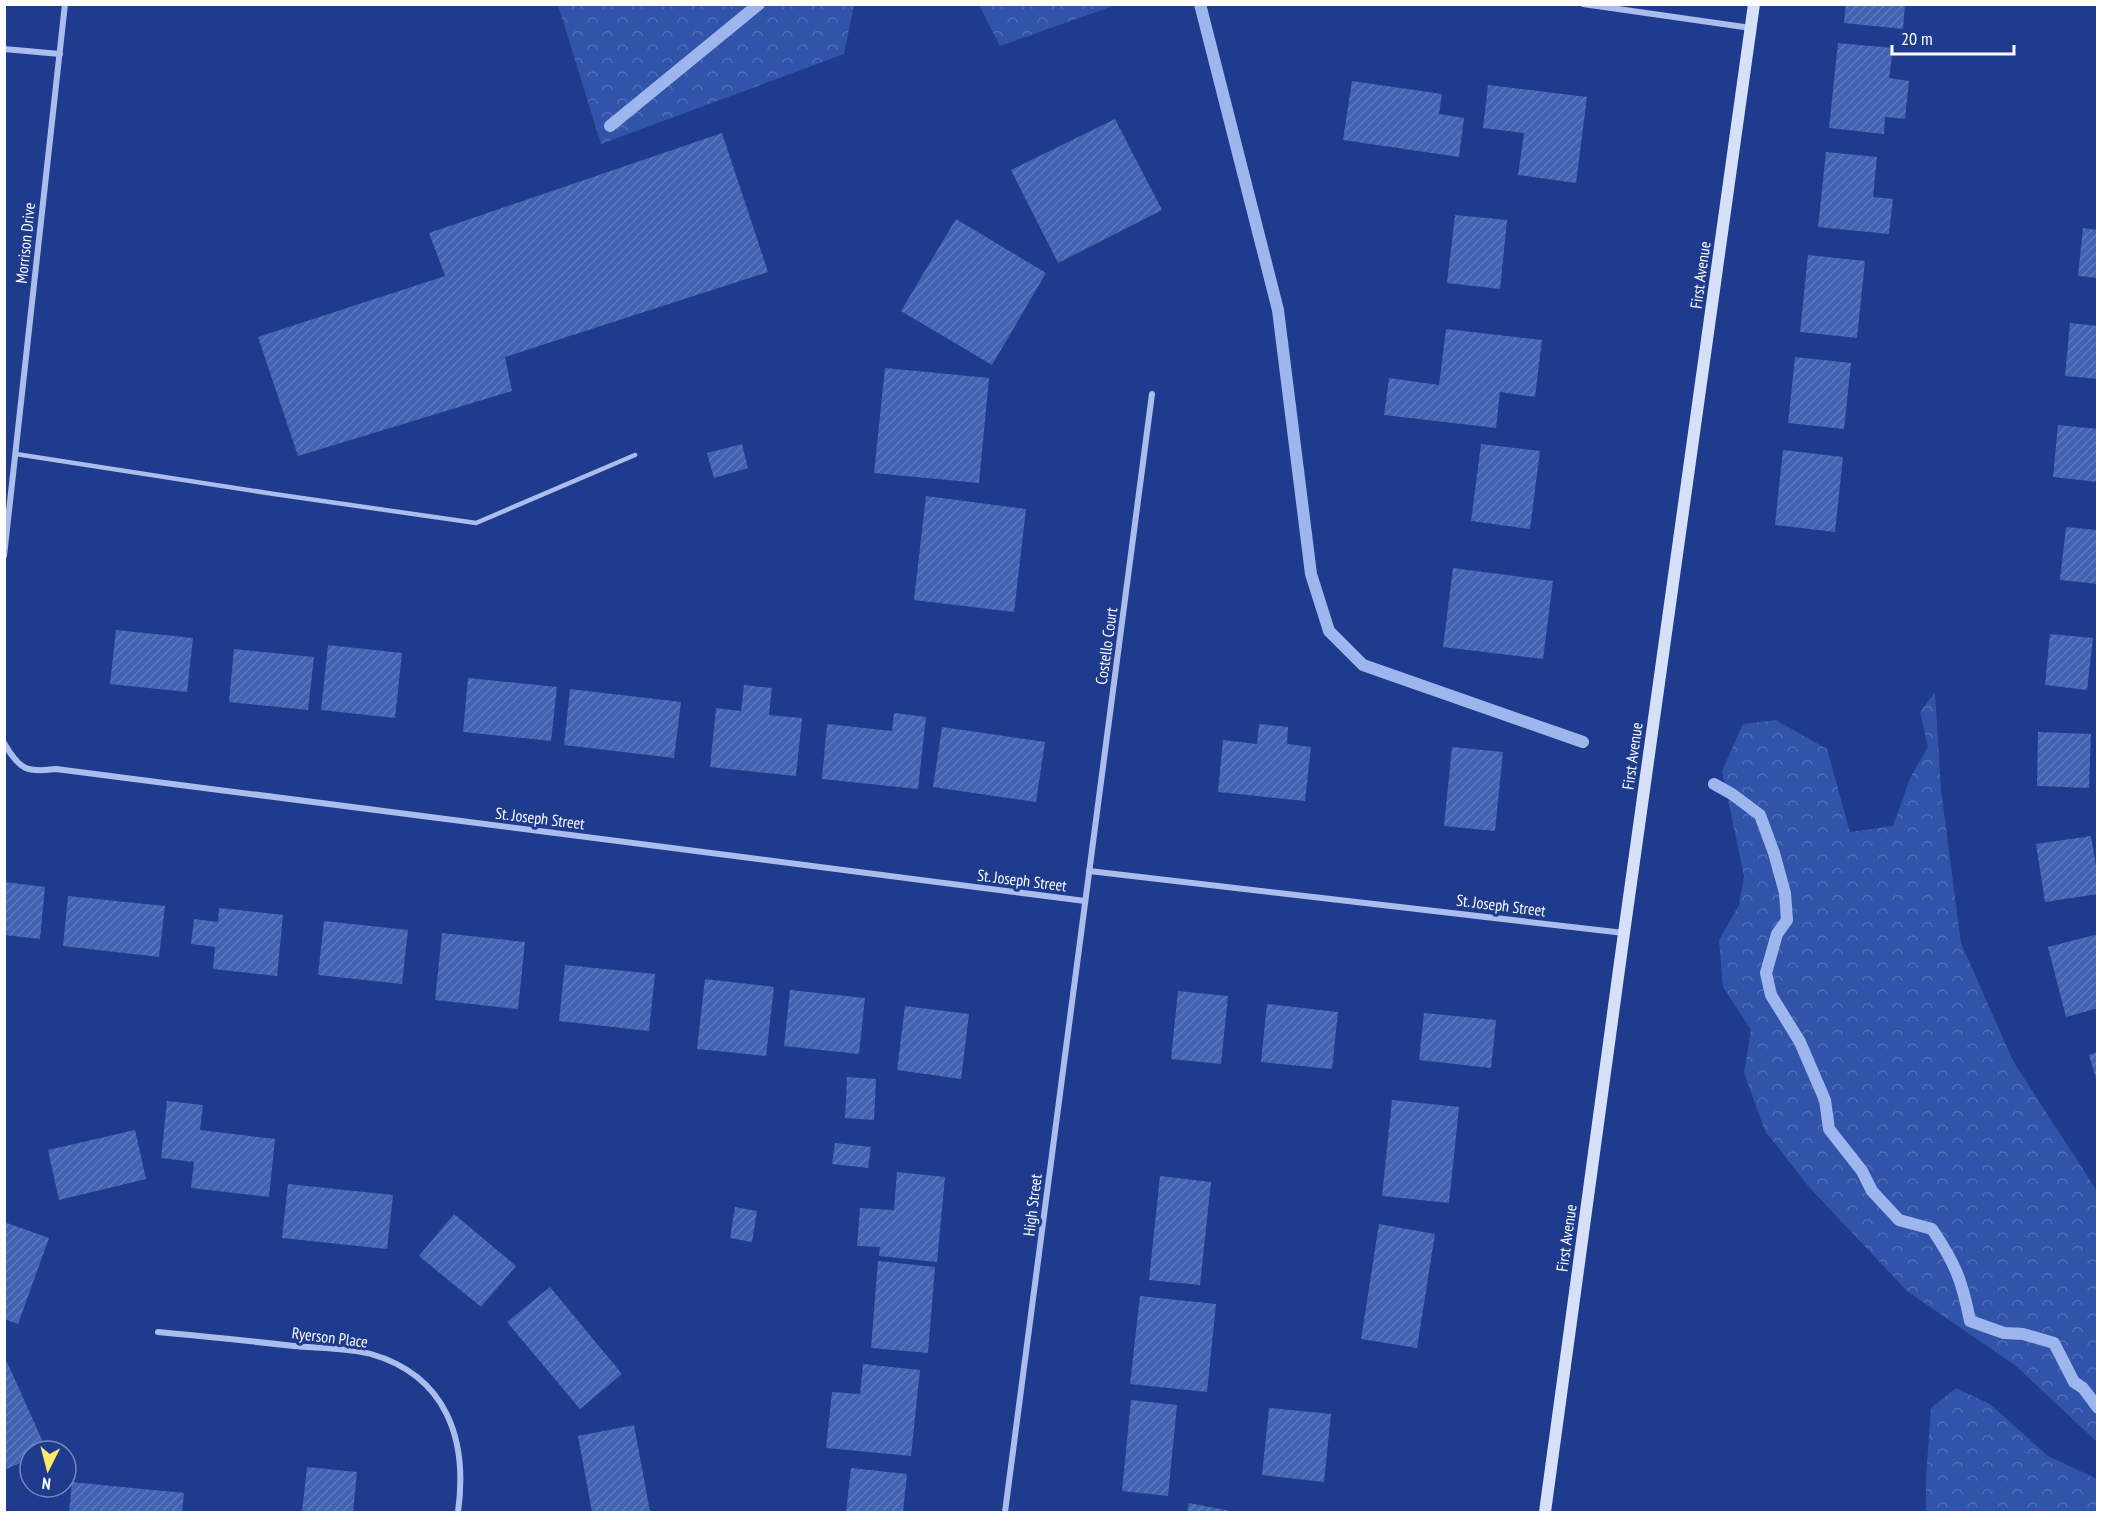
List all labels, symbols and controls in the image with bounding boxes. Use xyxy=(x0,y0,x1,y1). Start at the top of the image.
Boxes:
scale bar xyxy=(1892,18,2014,56)
text: 20 m xyxy=(1901,27,1933,50)
street label: Morrison Drive xyxy=(11,202,39,284)
street label: First Avenue xyxy=(1685,240,1715,310)
street label: Costello Court xyxy=(1091,606,1121,686)
street label: First Avenue xyxy=(1617,721,1647,791)
street label: St. Joseph Street xyxy=(494,803,586,833)
street label: St. Joseph Street xyxy=(976,865,1068,895)
street label: St. Joseph Street xyxy=(1455,890,1547,920)
street label: High Street xyxy=(1018,1172,1046,1237)
street label: First Avenue xyxy=(1551,1203,1581,1273)
street label: Ryerson Place xyxy=(291,1322,369,1352)
north arrow xyxy=(18,1439,78,1499)
text: N xyxy=(41,1474,52,1494)

